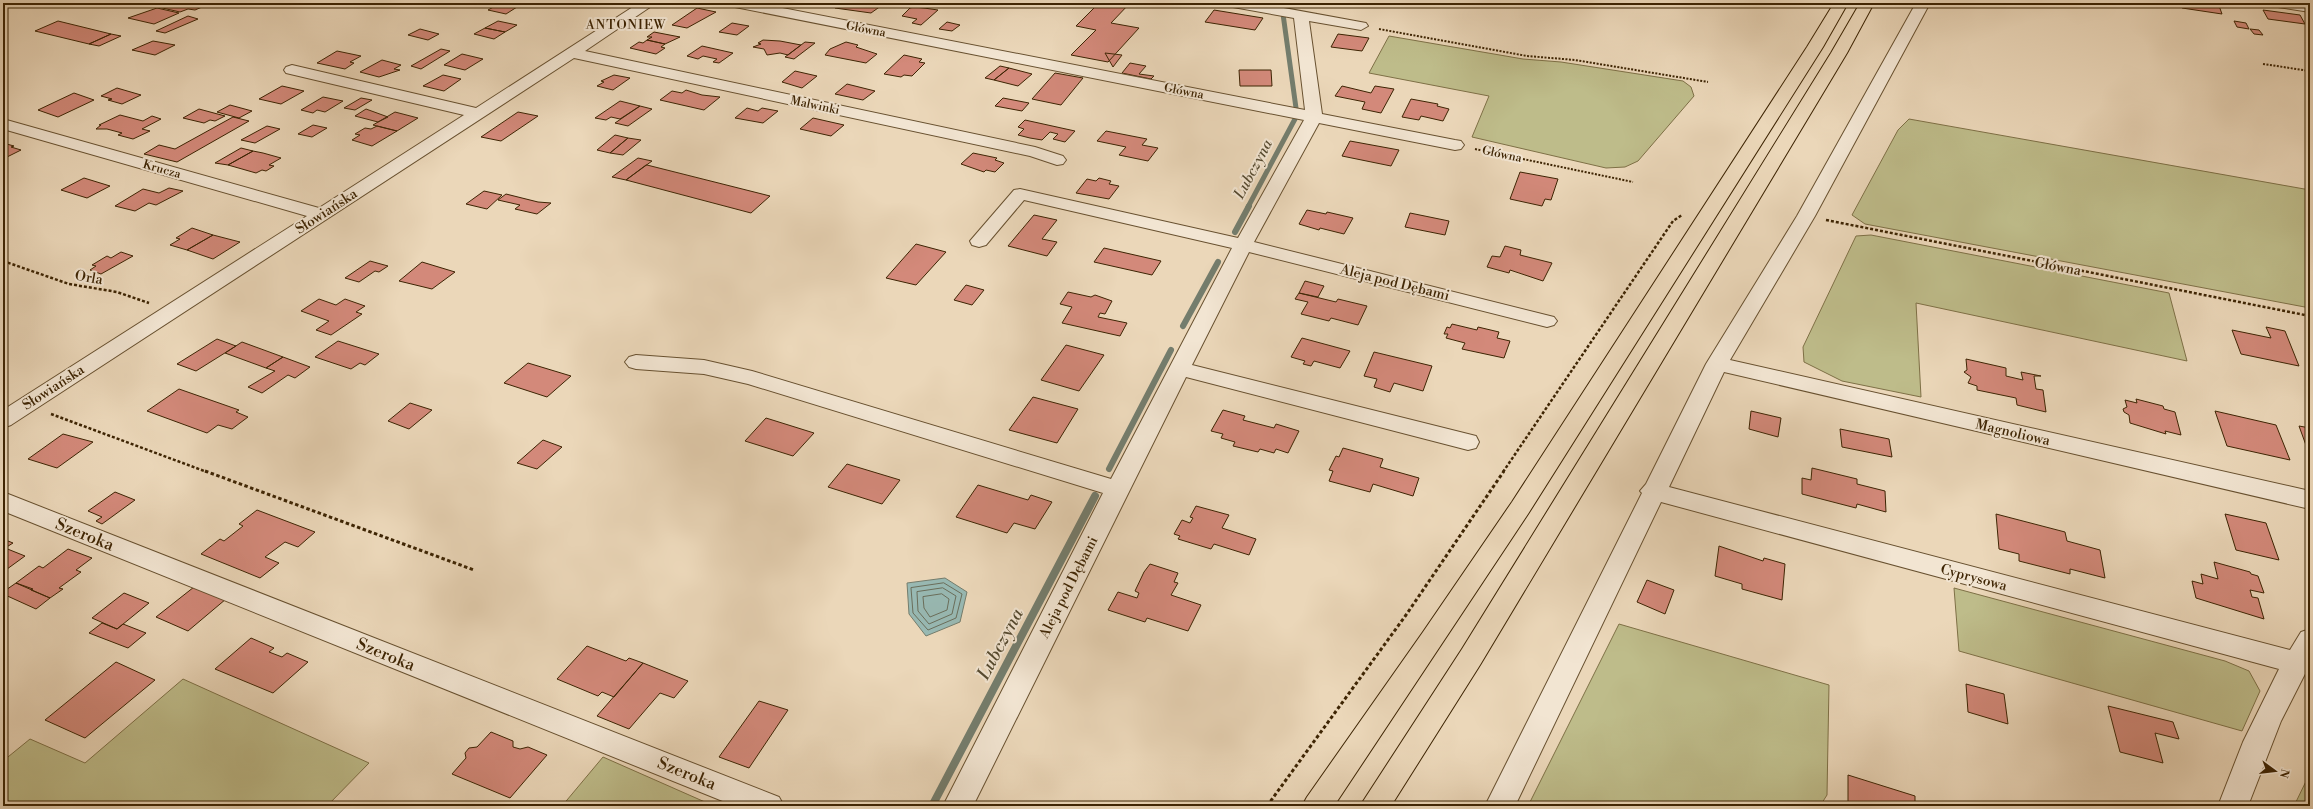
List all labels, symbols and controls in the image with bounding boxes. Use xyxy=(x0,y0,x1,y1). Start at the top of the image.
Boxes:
district label: ANTONIEW xyxy=(585,17,667,33)
street label: Główna xyxy=(845,18,888,41)
street label: Główna xyxy=(1163,80,1206,103)
street label: Malwinki xyxy=(789,93,841,118)
water label: Lubczyna xyxy=(1230,136,1277,203)
street label: Główna xyxy=(1481,143,1524,166)
street label: Krucza xyxy=(141,157,184,182)
street label: Słowiańska xyxy=(292,185,362,239)
street label: Główna xyxy=(2033,254,2084,280)
street label: Aleja pod Dębami xyxy=(1337,260,1452,305)
street label: Orla xyxy=(73,267,105,289)
street label: Słowiańska xyxy=(19,361,89,415)
street label: Magnoliowa xyxy=(1974,416,2053,451)
street label: Szeroka xyxy=(52,513,117,557)
street label: Aleja pod Dębami xyxy=(1035,533,1103,642)
street label: Cyprysowa xyxy=(1938,560,2010,596)
water label: Lubczyna xyxy=(972,604,1029,685)
street label: Szeroka xyxy=(353,633,418,677)
north arrow xyxy=(2255,751,2295,791)
street label: Szeroka xyxy=(654,752,719,796)
text: N xyxy=(2276,767,2292,780)

